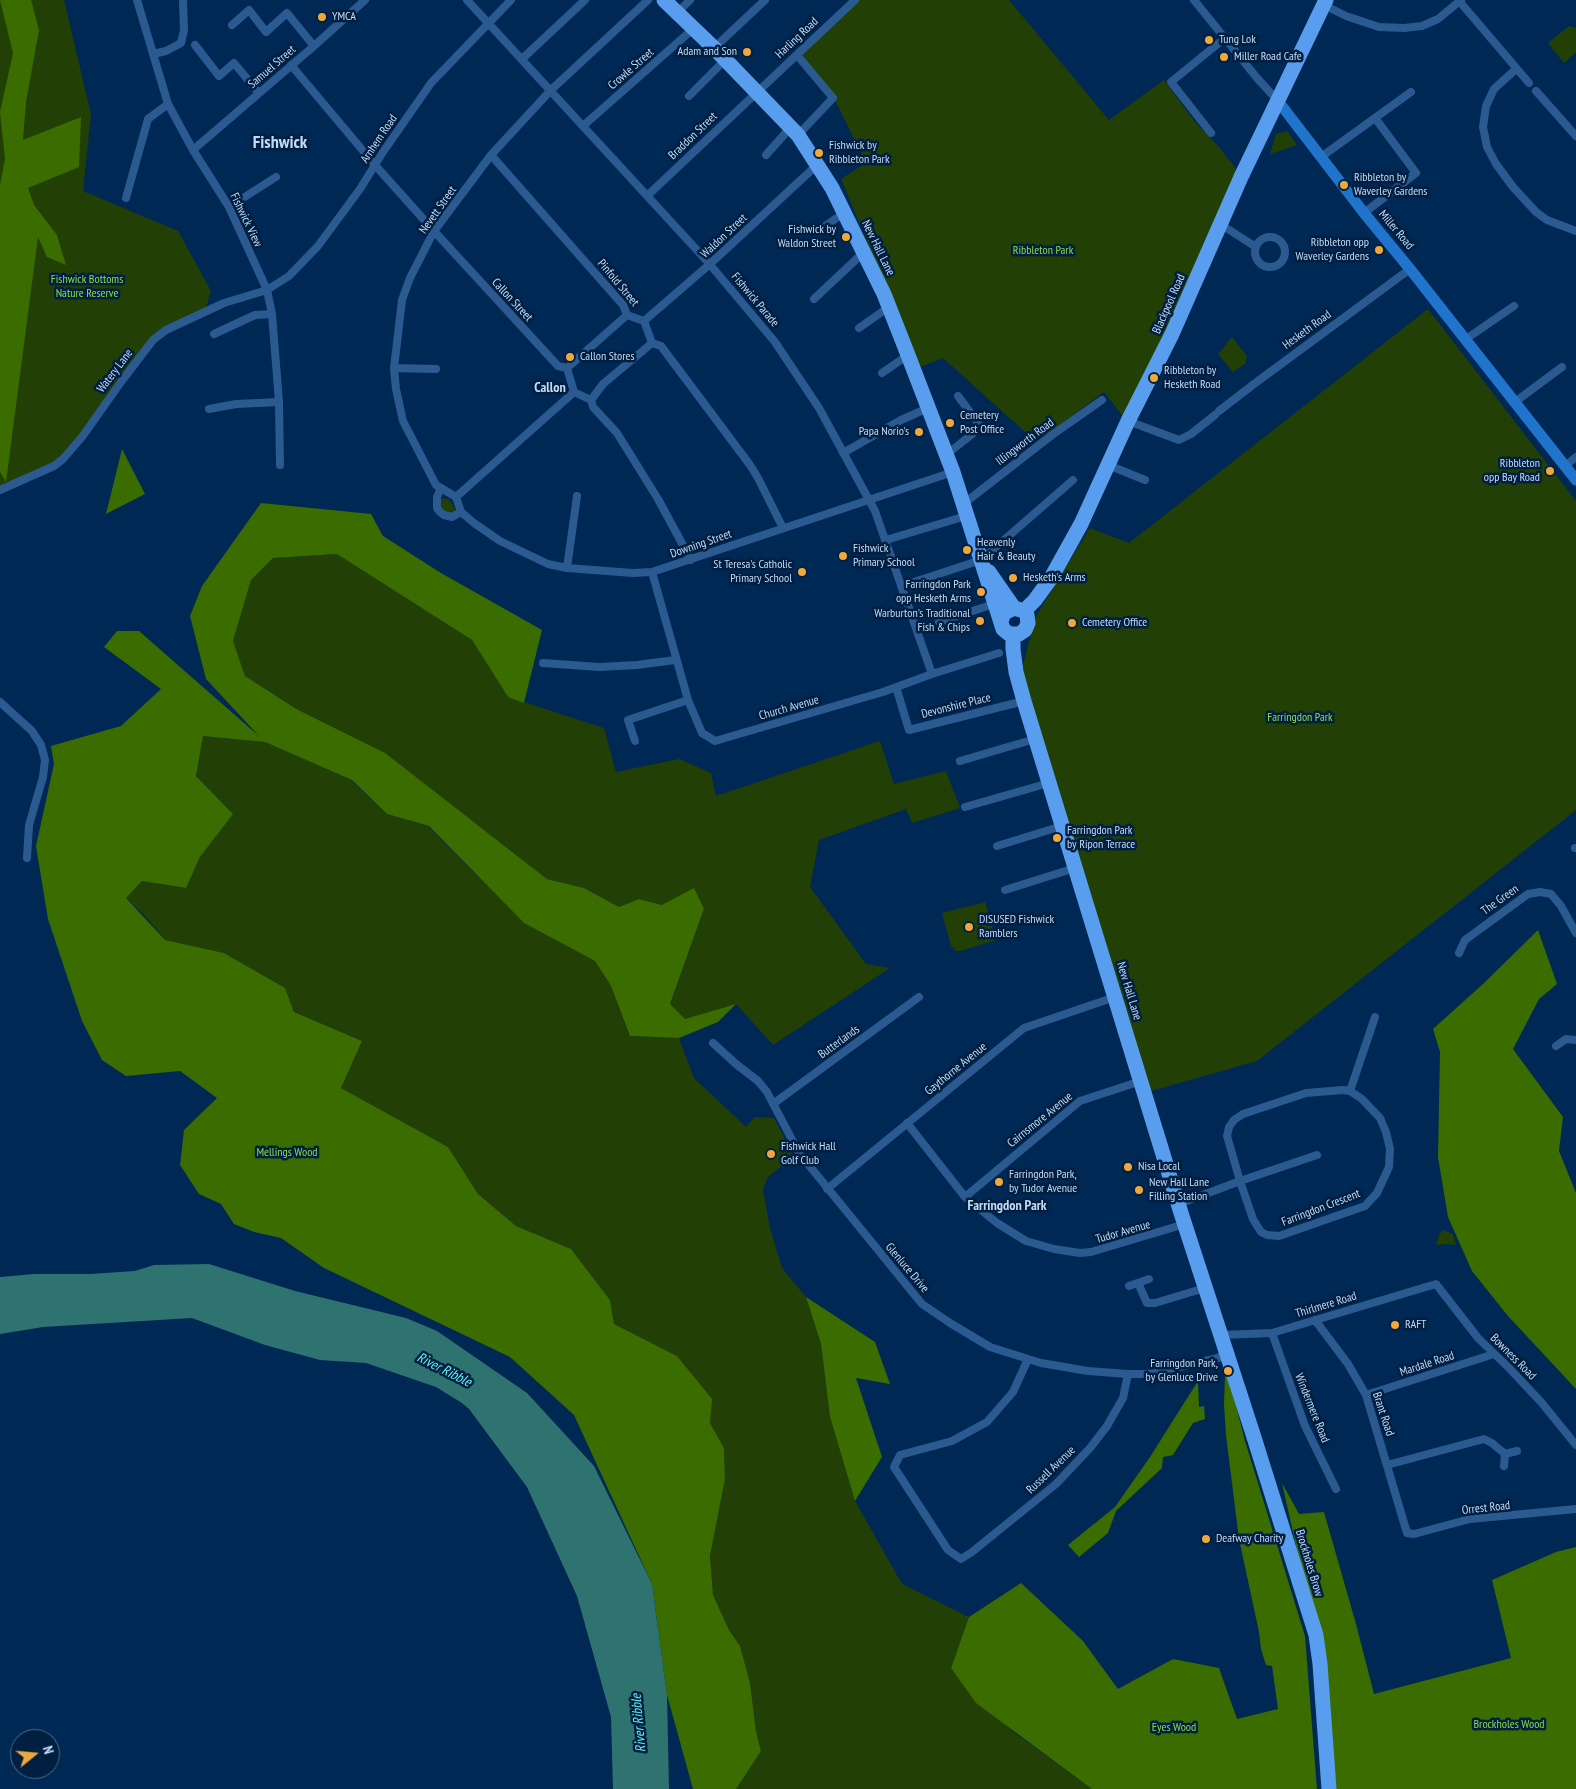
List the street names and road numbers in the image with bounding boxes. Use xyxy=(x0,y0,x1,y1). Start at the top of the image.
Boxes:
street label: Harling Road xyxy=(773,15,821,61)
street label: Samuel Street xyxy=(245,43,299,91)
street label: Crowle Street xyxy=(605,45,657,93)
street label: Braddon Street xyxy=(666,109,720,163)
street label: Arnhem Road xyxy=(358,112,400,166)
street label: Nevett Street xyxy=(416,183,460,237)
street label: Fishwick View xyxy=(227,191,265,249)
street label: Miller Road xyxy=(1375,207,1417,253)
street label: Waldon Street xyxy=(698,211,750,261)
street label: New Hall Lane xyxy=(858,218,898,278)
street label: Pinfold Street xyxy=(594,257,642,309)
street label: Fishwick Parade xyxy=(728,270,782,330)
street label: Blackpool Road xyxy=(1149,272,1189,336)
street label: Callon Street xyxy=(488,276,536,324)
street label: Hesketh Road xyxy=(1280,308,1334,352)
street label: Watery Lane xyxy=(94,346,136,396)
street label: Illingworth Road xyxy=(993,416,1057,468)
street label: Downing Street xyxy=(668,527,734,561)
street label: Devonshire Place xyxy=(920,690,992,722)
street label: Church Avenue xyxy=(757,693,821,723)
street label: The Green xyxy=(1479,882,1521,918)
street label: New Hall Lane xyxy=(1113,960,1145,1022)
street label: Butterlands xyxy=(815,1022,863,1062)
street label: Gaythorne Avenue xyxy=(922,1040,990,1098)
street label: Cairnsmore Avenue xyxy=(1005,1089,1075,1151)
street label: Farringdon Crescent xyxy=(1280,1186,1362,1230)
street label: Tudor Avenue xyxy=(1094,1217,1152,1247)
street label: Glenluce Drive xyxy=(882,1240,932,1296)
street label: Thirlmere Road xyxy=(1294,1289,1358,1321)
street label: Bowness Road xyxy=(1487,1331,1539,1383)
street label: Mardale Road xyxy=(1398,1348,1456,1380)
street label: Windermere Road xyxy=(1292,1371,1332,1445)
street label: Brant Road xyxy=(1369,1390,1397,1438)
street label: Russell Avenue xyxy=(1024,1443,1078,1497)
street label: Orrest Road xyxy=(1461,1498,1511,1518)
street label: Brockholes Brow xyxy=(1292,1528,1326,1598)

